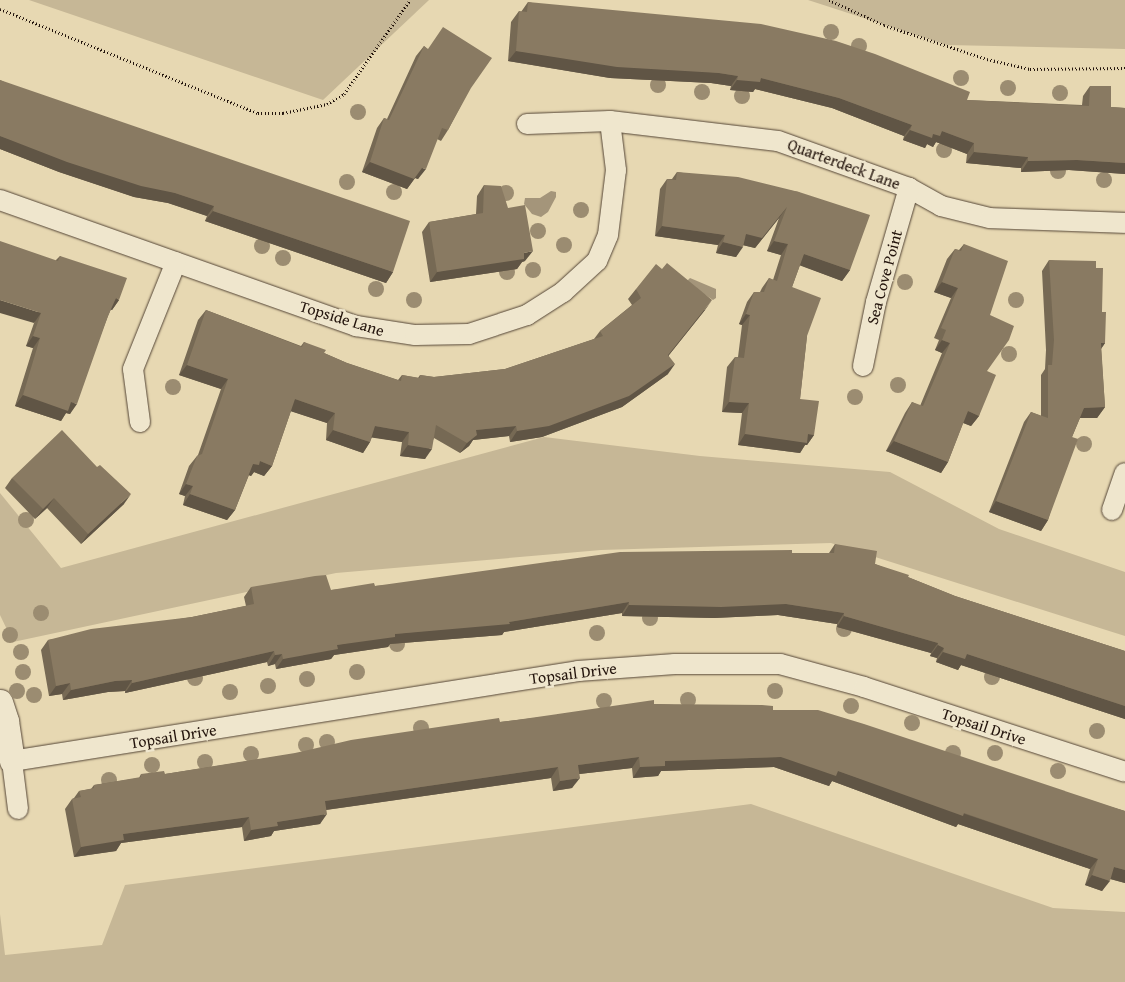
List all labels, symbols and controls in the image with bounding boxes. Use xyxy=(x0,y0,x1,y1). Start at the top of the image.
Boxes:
street label: Quarterdeck Lane xyxy=(785,135,903,193)
street label: Sea Cove Point xyxy=(862,227,906,327)
street label: Topside Lane xyxy=(297,296,387,340)
street label: Topsail Drive xyxy=(528,658,618,688)
street label: Topsail Drive xyxy=(939,703,1029,749)
street label: Topsail Drive xyxy=(128,720,218,752)

